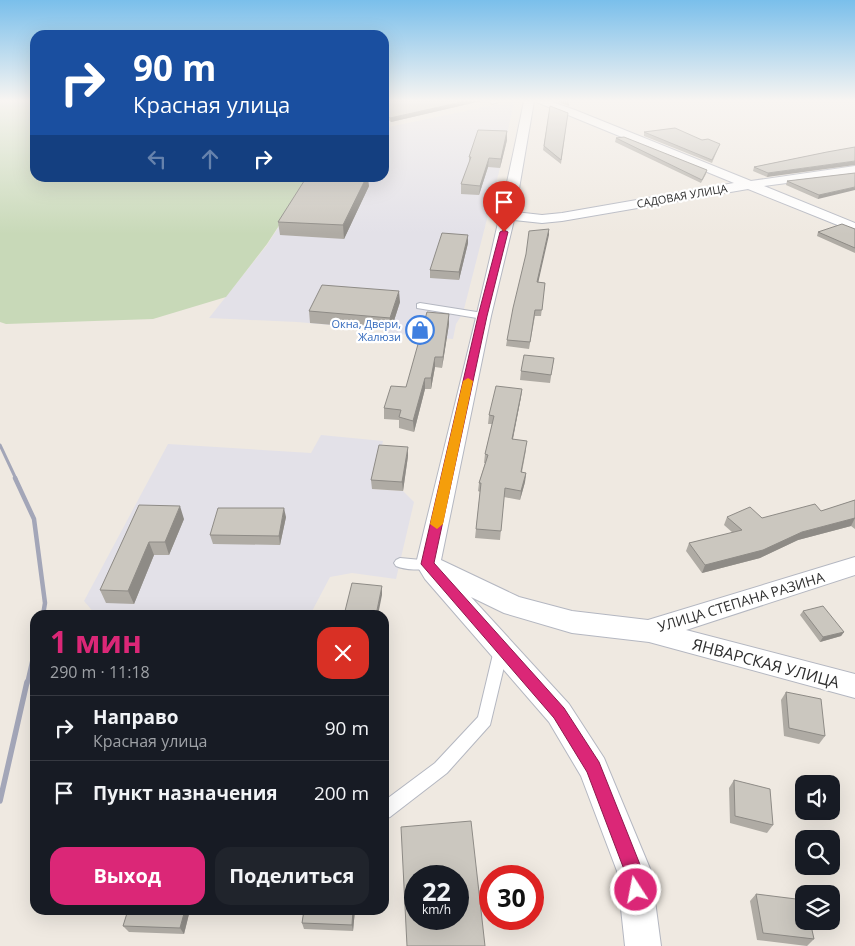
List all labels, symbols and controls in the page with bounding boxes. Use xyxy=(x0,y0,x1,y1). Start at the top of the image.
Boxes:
text: 90 m xyxy=(133,44,216,91)
icon: right xyxy=(50,50,115,115)
text: Красная улица xyxy=(133,89,290,119)
icon: left xyxy=(143,145,171,173)
icon: ahead xyxy=(196,145,224,173)
icon: right xyxy=(249,145,277,173)
street label: САДОВАЯ УЛИЦА xyxy=(635,180,728,211)
pin xyxy=(483,181,525,232)
icon: arrive xyxy=(490,188,518,216)
shop icon: Окна, Двери, Жалюзи xyxy=(405,315,435,345)
place label: Окна, Двери, Жалюзи xyxy=(331,316,401,344)
street label: УЛИЦА СТЕПАНА РАЗИНА xyxy=(655,567,827,636)
text: 1 мин xyxy=(50,621,142,662)
button: close xyxy=(317,627,369,679)
street label: ЯНВАРСКАЯ УЛИЦА xyxy=(690,633,843,693)
text: 290 m · 11:18 xyxy=(50,661,150,683)
text: Направо xyxy=(93,704,179,730)
icon: right xyxy=(50,714,78,742)
text: 90 m xyxy=(325,715,369,741)
text: Красная улица xyxy=(93,730,207,752)
map controls xyxy=(795,775,840,930)
button: sound xyxy=(795,775,840,820)
icon: arrive xyxy=(50,779,78,807)
text: Пункт назначения xyxy=(93,780,278,806)
text: 200 m xyxy=(314,780,369,806)
button: search xyxy=(795,830,840,875)
button: Выход xyxy=(50,847,205,905)
button: Поделиться xyxy=(215,847,369,905)
position arrow xyxy=(609,863,661,915)
speed limit sign: 30 xyxy=(479,865,544,930)
text: 22 xyxy=(422,874,451,908)
button: layers xyxy=(795,885,840,930)
text: km/h xyxy=(422,901,451,918)

